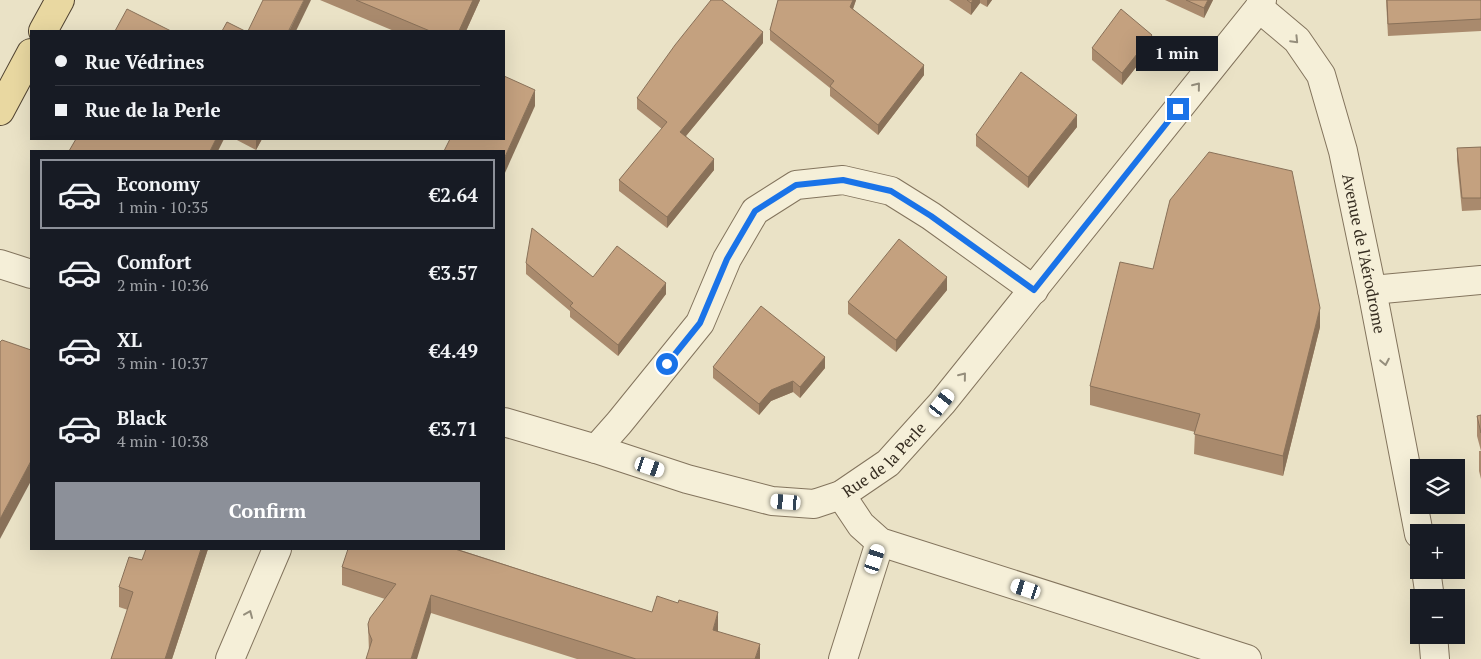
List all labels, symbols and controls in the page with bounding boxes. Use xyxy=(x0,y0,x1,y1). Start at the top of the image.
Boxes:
one-way arrow xyxy=(1289,35,1298,44)
callout: 1 min xyxy=(1137,36,1219,72)
text: 1 min xyxy=(1155,42,1199,64)
text: Rue Védrines xyxy=(85,49,204,74)
one-way arrow xyxy=(1191,82,1200,91)
text: Rue de la Perle xyxy=(85,97,221,122)
route end xyxy=(1167,98,1189,120)
text: Economy xyxy=(117,171,200,196)
icon: car xyxy=(57,172,102,217)
street label: Avenue de l'Aérodrome xyxy=(1337,172,1391,335)
text: €2.64 xyxy=(429,182,478,207)
text: 1 min · 10:35 xyxy=(117,196,209,218)
text: Comfort xyxy=(117,249,192,274)
icon: car xyxy=(57,250,102,295)
text: €3.57 xyxy=(429,260,478,285)
text: 2 min · 10:36 xyxy=(117,274,209,296)
text: XL xyxy=(117,327,142,352)
icon: car xyxy=(57,328,102,373)
text: €4.49 xyxy=(429,338,478,363)
text: 3 min · 10:37 xyxy=(117,352,209,374)
route start xyxy=(656,353,678,375)
one-way arrow xyxy=(1380,357,1390,366)
one-way arrow xyxy=(958,373,966,382)
car xyxy=(926,387,957,419)
text: Black xyxy=(117,405,167,430)
icon: car xyxy=(57,406,102,451)
text: €3.71 xyxy=(429,416,478,441)
street label: Rue de la Perle xyxy=(838,417,931,502)
text: 4 min · 10:38 xyxy=(117,430,209,452)
car xyxy=(633,455,666,479)
map controls xyxy=(1410,459,1465,644)
button: layers xyxy=(1410,459,1465,514)
button: Confirm xyxy=(55,482,480,540)
car xyxy=(770,493,801,511)
button: + xyxy=(1410,524,1465,579)
car xyxy=(863,542,886,576)
car xyxy=(1009,577,1042,601)
button: − xyxy=(1410,589,1465,644)
one-way arrow xyxy=(243,610,254,619)

